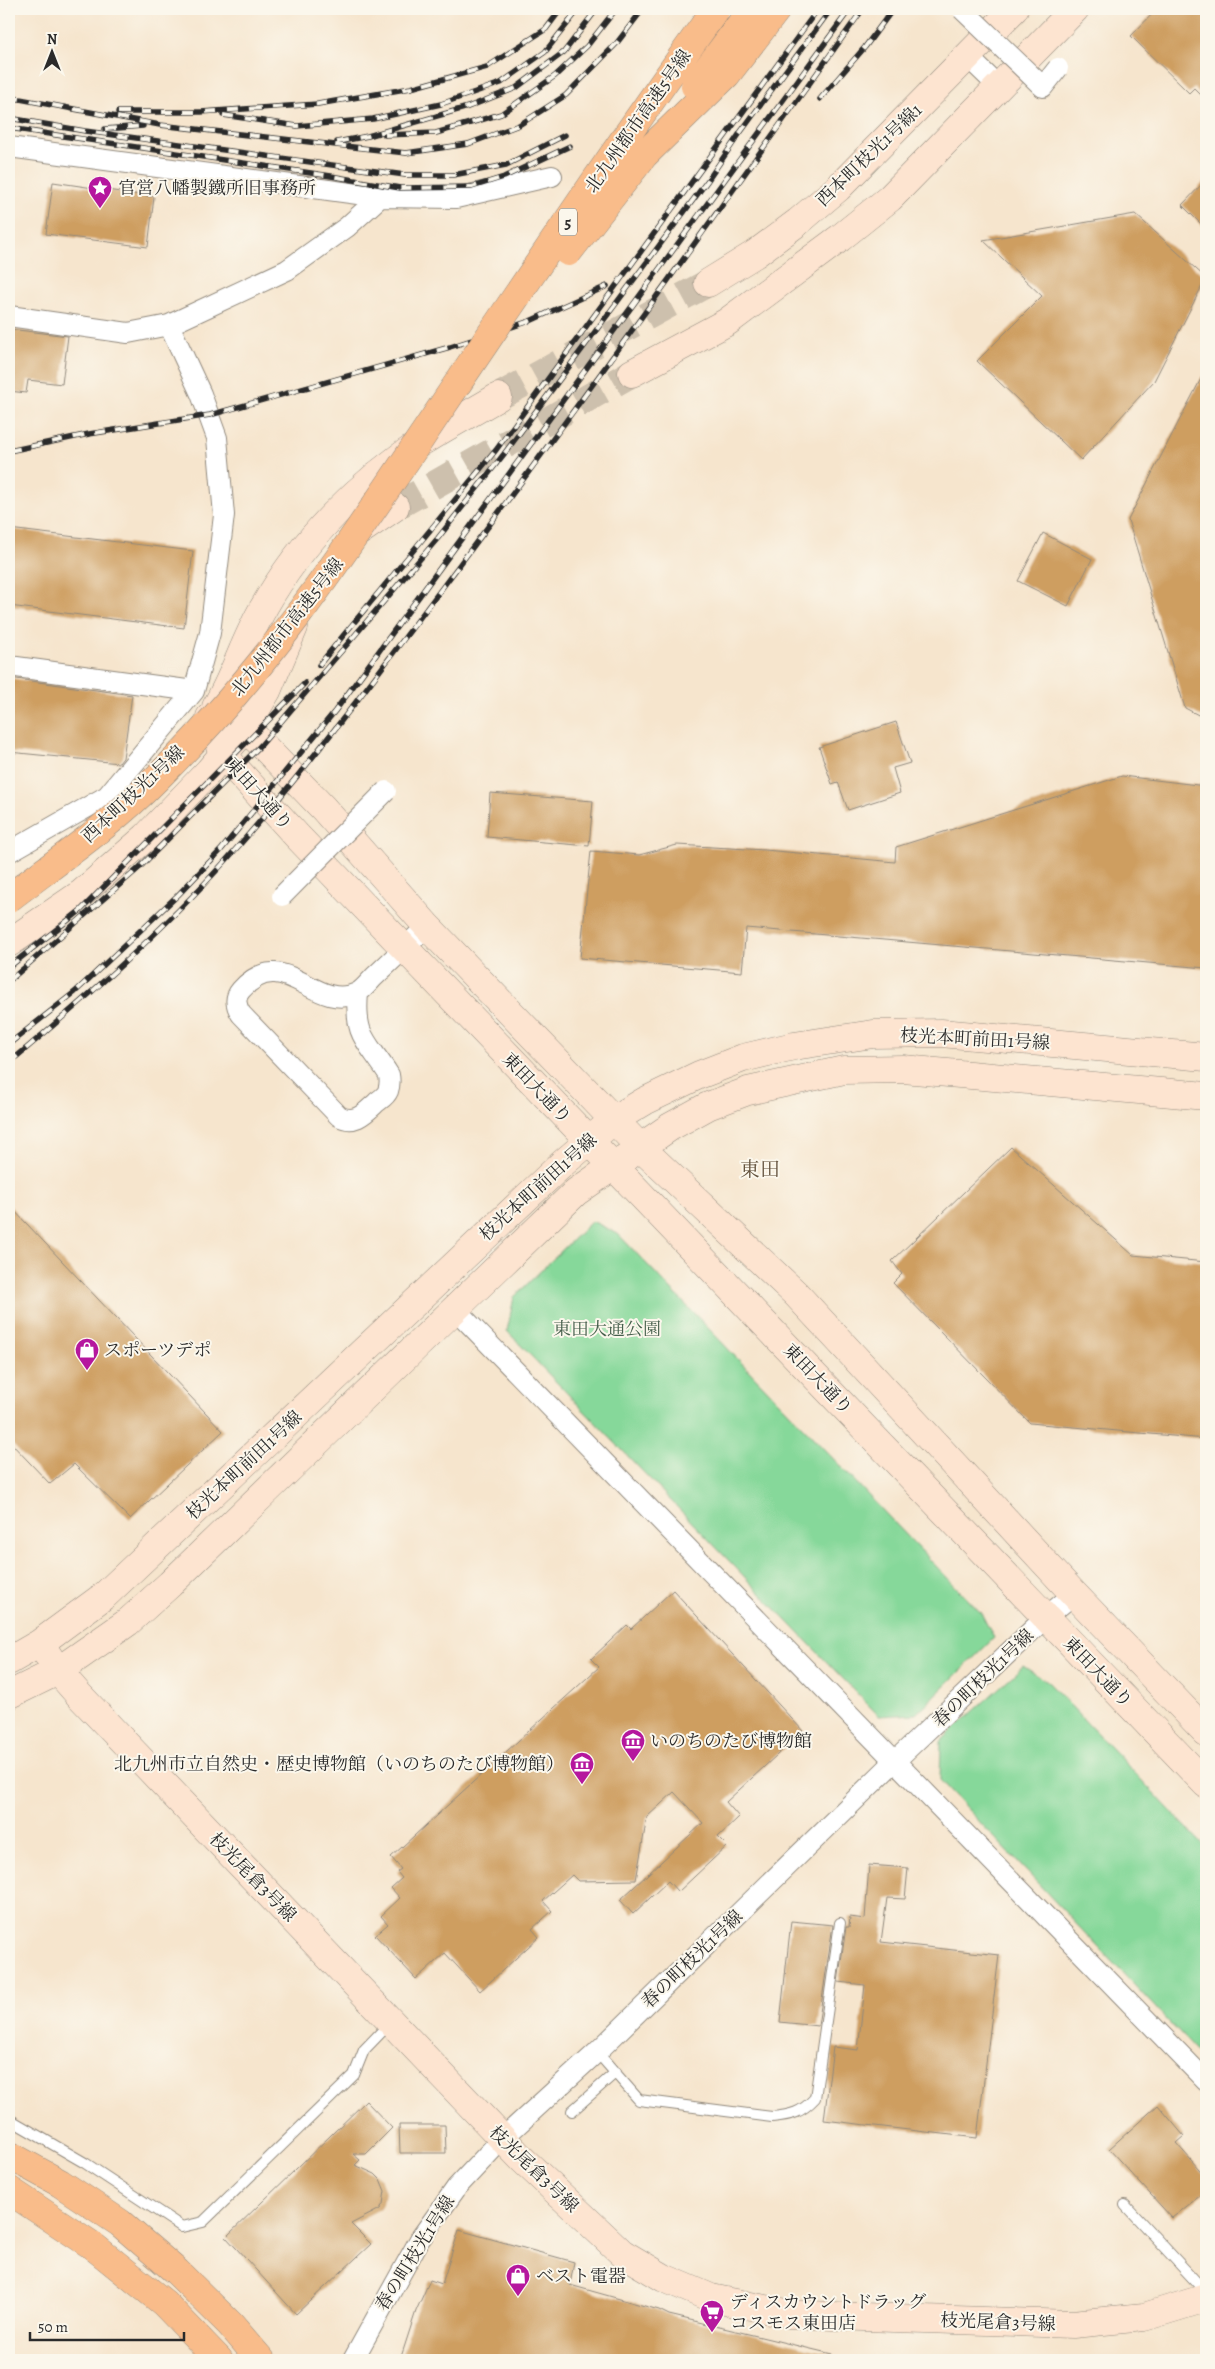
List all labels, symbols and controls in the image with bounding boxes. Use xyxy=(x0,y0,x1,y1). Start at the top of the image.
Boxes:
north arrow xyxy=(28,28,78,78)
text: N xyxy=(47,30,57,49)
street label: 北九州都市高速5号線 xyxy=(579,45,697,197)
street label: 西本町枝光1号線1 xyxy=(811,98,927,212)
place icon: 官営八幡製鐵所旧事務所 xyxy=(87,175,113,209)
place label: 官営八幡製鐵所旧事務所 xyxy=(118,176,316,200)
road number: 5 xyxy=(559,208,577,236)
street label: 北九州都市高速5号線 xyxy=(225,553,349,701)
street label: 西本町枝光1号線 xyxy=(76,740,190,848)
street label: 東田大通り xyxy=(220,753,298,835)
street label: 枝光本町前田1号線 xyxy=(899,1023,1051,1055)
street label: 東田大通り xyxy=(497,1047,577,1129)
street label: 枝光本町前田1号線 xyxy=(474,1128,602,1246)
district label: 東田 xyxy=(740,1156,780,1183)
park label: 東田大通公園 xyxy=(553,1317,661,1341)
shop icon: スポーツデポ xyxy=(74,1337,100,1371)
place label: スポーツデポ xyxy=(104,1338,211,1362)
street label: 東田大通り xyxy=(778,1338,858,1420)
street label: 枝光本町前田1号線 xyxy=(181,1405,307,1525)
street label: 春の町枝光1号線 xyxy=(927,1623,1039,1733)
street label: 東田大通り xyxy=(1058,1631,1138,1713)
museum icon: いのちのたび博物館 xyxy=(620,1728,646,1762)
place label: いのちのたび博物館 xyxy=(650,1729,812,1753)
museum icon: 北九州市立自然史・歴史博物館（いのちのたび博物館） xyxy=(569,1751,595,1785)
place label: 北九州市立自然史・歴史博物館（いのちのたび博物館） xyxy=(114,1752,564,1776)
street label: 枝光尾倉3号線 xyxy=(204,1827,302,1927)
street label: 春の町枝光1号線 xyxy=(636,1904,748,2014)
street label: 枝光尾倉3号線 xyxy=(484,2120,584,2218)
street label: 春の町枝光1号線 xyxy=(370,2191,460,2315)
shop icon: ベスト電器 xyxy=(505,2263,531,2297)
place label: ベスト電器 xyxy=(536,2264,626,2288)
place label: ディスカウントドラッグ コスモス東田店 xyxy=(730,2290,926,2335)
supermarket icon: ディスカウントドラッグ コスモス東田店 xyxy=(699,2299,725,2333)
street label: 枝光尾倉3号線 xyxy=(940,2308,1056,2336)
scale bar xyxy=(30,2309,184,2341)
text: 50 m xyxy=(38,2317,68,2337)

